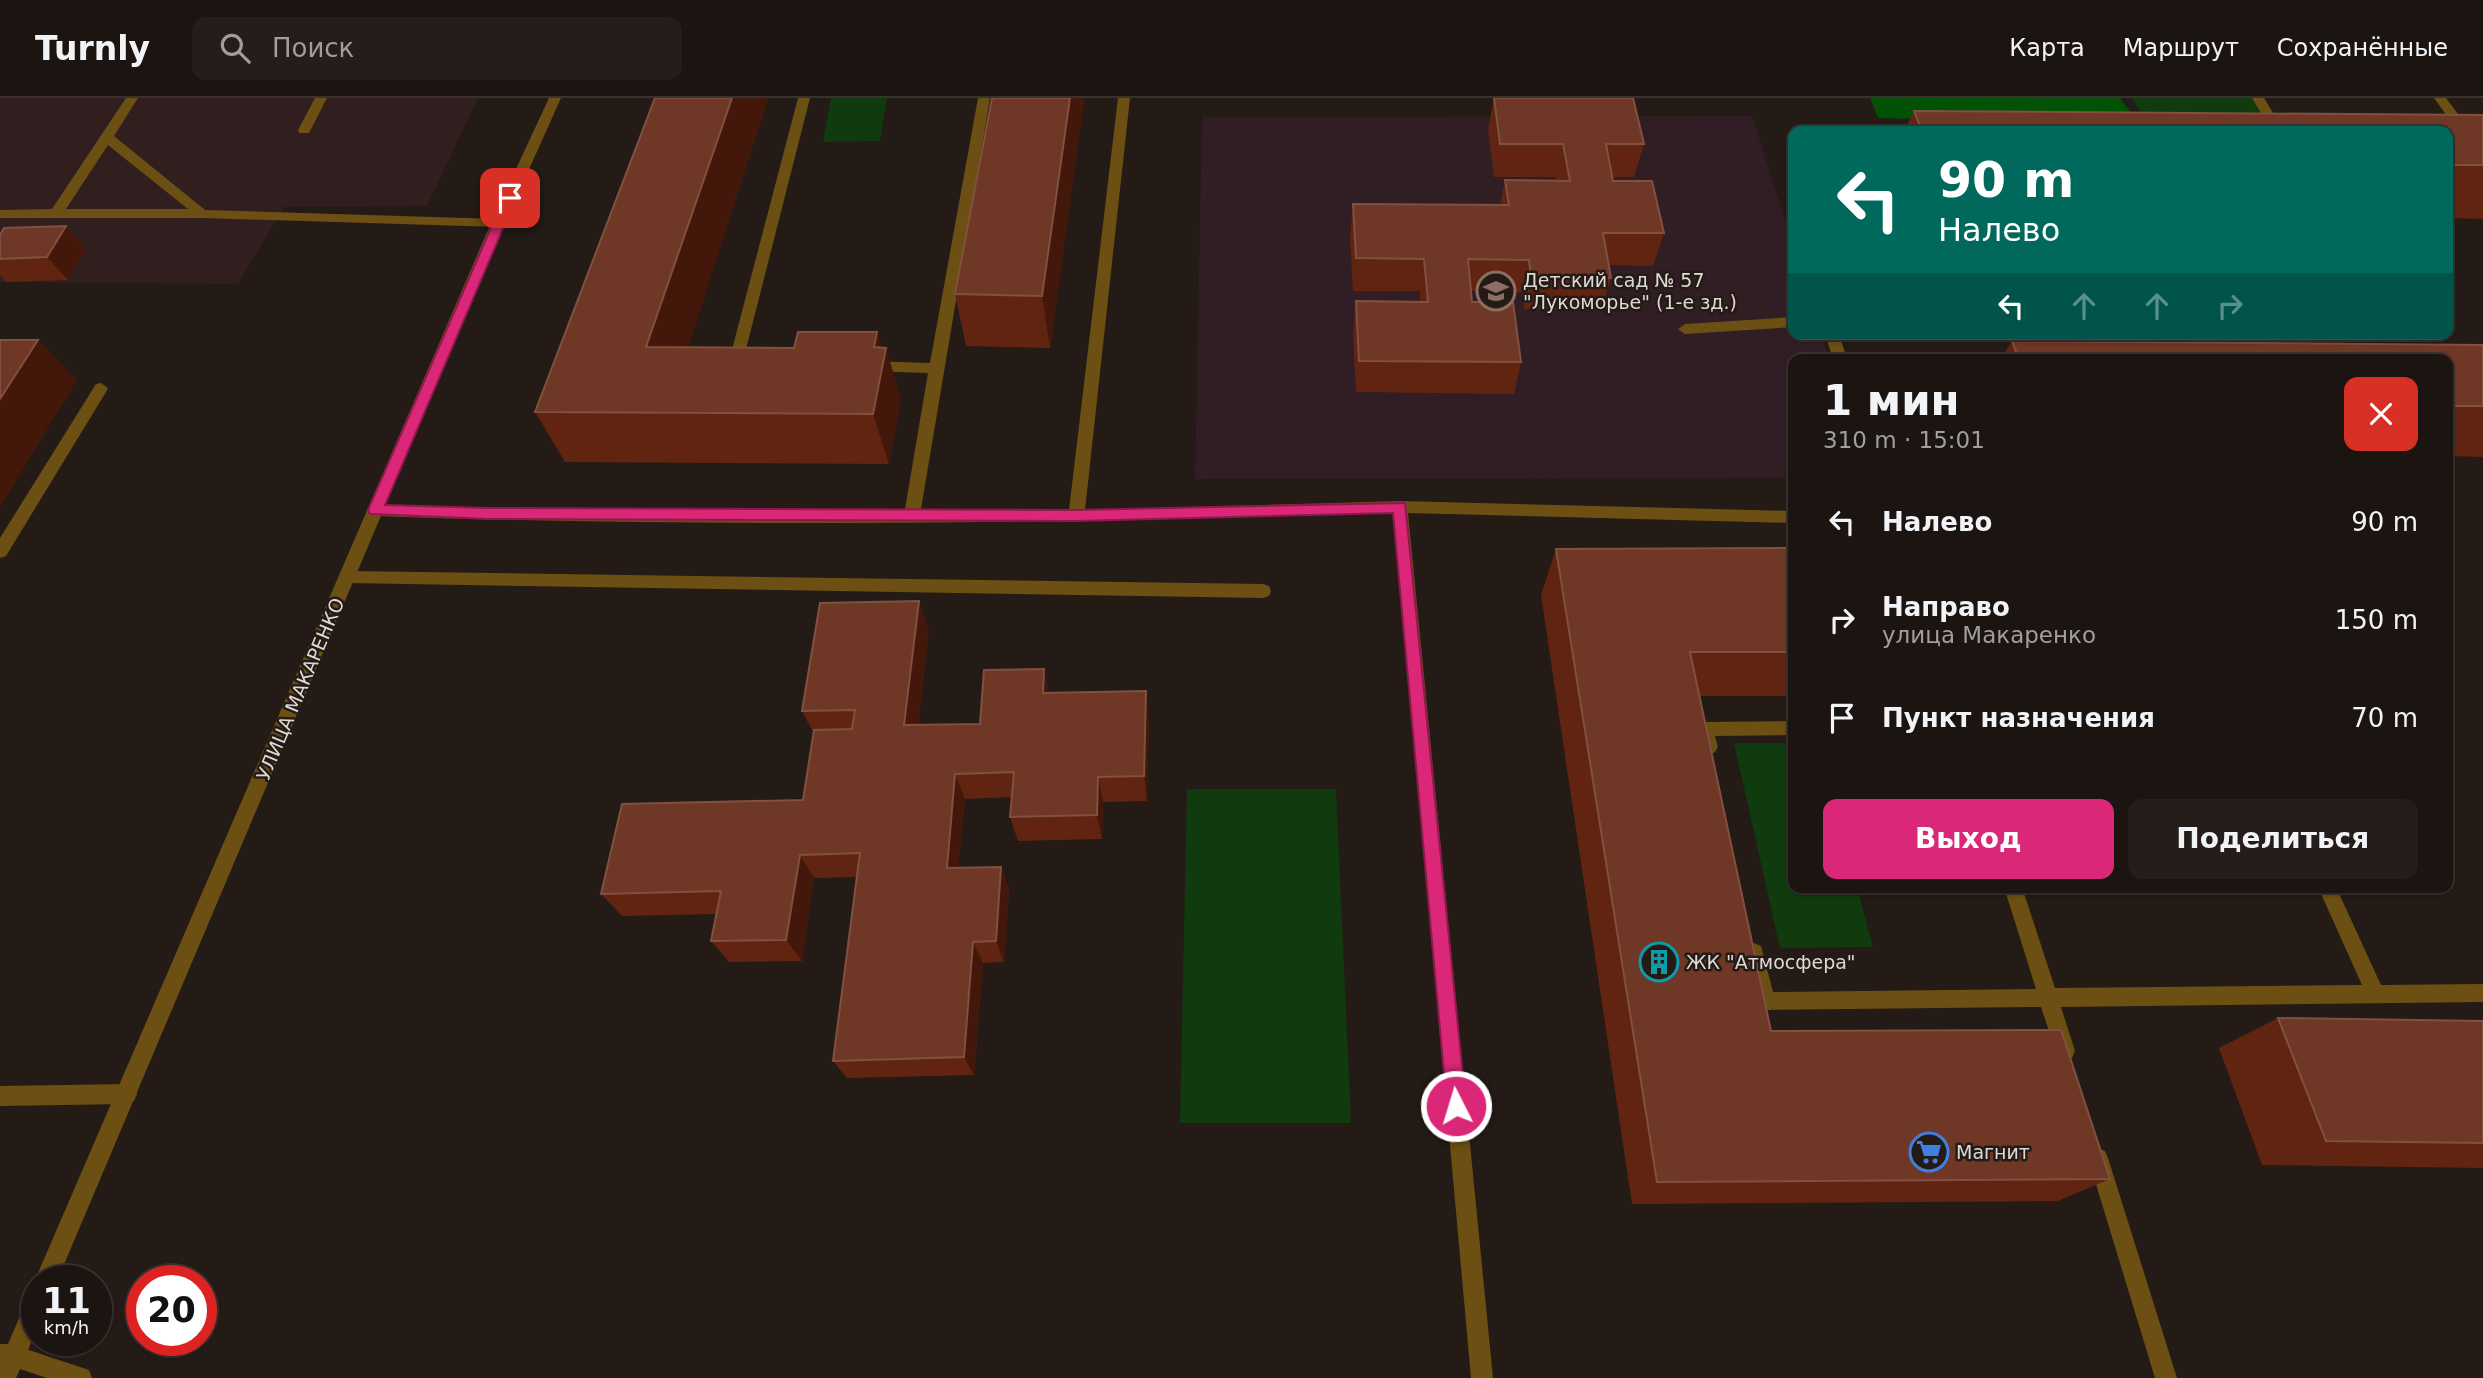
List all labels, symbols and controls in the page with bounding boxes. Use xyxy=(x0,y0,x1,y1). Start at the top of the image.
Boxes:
search box xyxy=(192,17,682,80)
text: Turnly xyxy=(35,29,150,68)
icon: search xyxy=(216,29,254,67)
text: Поиск xyxy=(272,33,354,63)
text: Карта xyxy=(2009,34,2085,62)
text: Маршрут xyxy=(2123,34,2239,62)
text: Сохранённые xyxy=(2277,34,2448,62)
text: 90 m xyxy=(1938,152,2074,209)
icon: left xyxy=(1823,154,1914,245)
pin xyxy=(480,168,540,228)
icon: arrive xyxy=(491,179,529,217)
text: Налево xyxy=(1938,211,2060,249)
place label: Детский сад № 57 "Лукоморье" (1-е зд.) xyxy=(1523,269,1737,313)
school or university icon: Детский сад № 57 "Лукоморье" (1-е зд.) xyxy=(1475,270,1517,312)
icon: left xyxy=(1992,287,2030,325)
icon: ahead xyxy=(2065,287,2103,325)
icon: ahead xyxy=(2138,287,2176,325)
icon: right xyxy=(2211,287,2249,325)
text: 1 мин xyxy=(1823,376,1960,425)
button: close xyxy=(2344,377,2418,451)
text: 310 m · 15:01 xyxy=(1823,427,1985,453)
icon: left xyxy=(1823,503,1861,541)
text: Налево xyxy=(1882,507,1992,537)
text: 90 m xyxy=(2351,507,2418,537)
text: Направо xyxy=(1882,592,2010,622)
street label: УЛИЦА МАКАРЕНКО xyxy=(252,595,348,783)
icon: right xyxy=(1823,601,1861,639)
text: 150 m xyxy=(2335,605,2418,635)
text: улица Макаренко xyxy=(1882,622,2096,648)
icon: arrive xyxy=(1823,699,1861,737)
text: Пункт назначения xyxy=(1882,703,2155,733)
text: 70 m xyxy=(2351,703,2418,733)
button: Выход xyxy=(1823,799,2114,879)
button: Поделиться xyxy=(2128,799,2418,879)
building icon: ЖК "Атмосфера" xyxy=(1638,941,1680,983)
place label: ЖК "Атмосфера" xyxy=(1686,951,1856,973)
position arrow xyxy=(1419,1069,1493,1143)
supermarket icon: Магнит xyxy=(1908,1131,1950,1173)
place label: Магнит xyxy=(1956,1141,2030,1163)
speed limit sign: 20 xyxy=(126,1265,217,1356)
text: 11 xyxy=(42,1281,91,1321)
text: km/h xyxy=(44,1317,89,1338)

